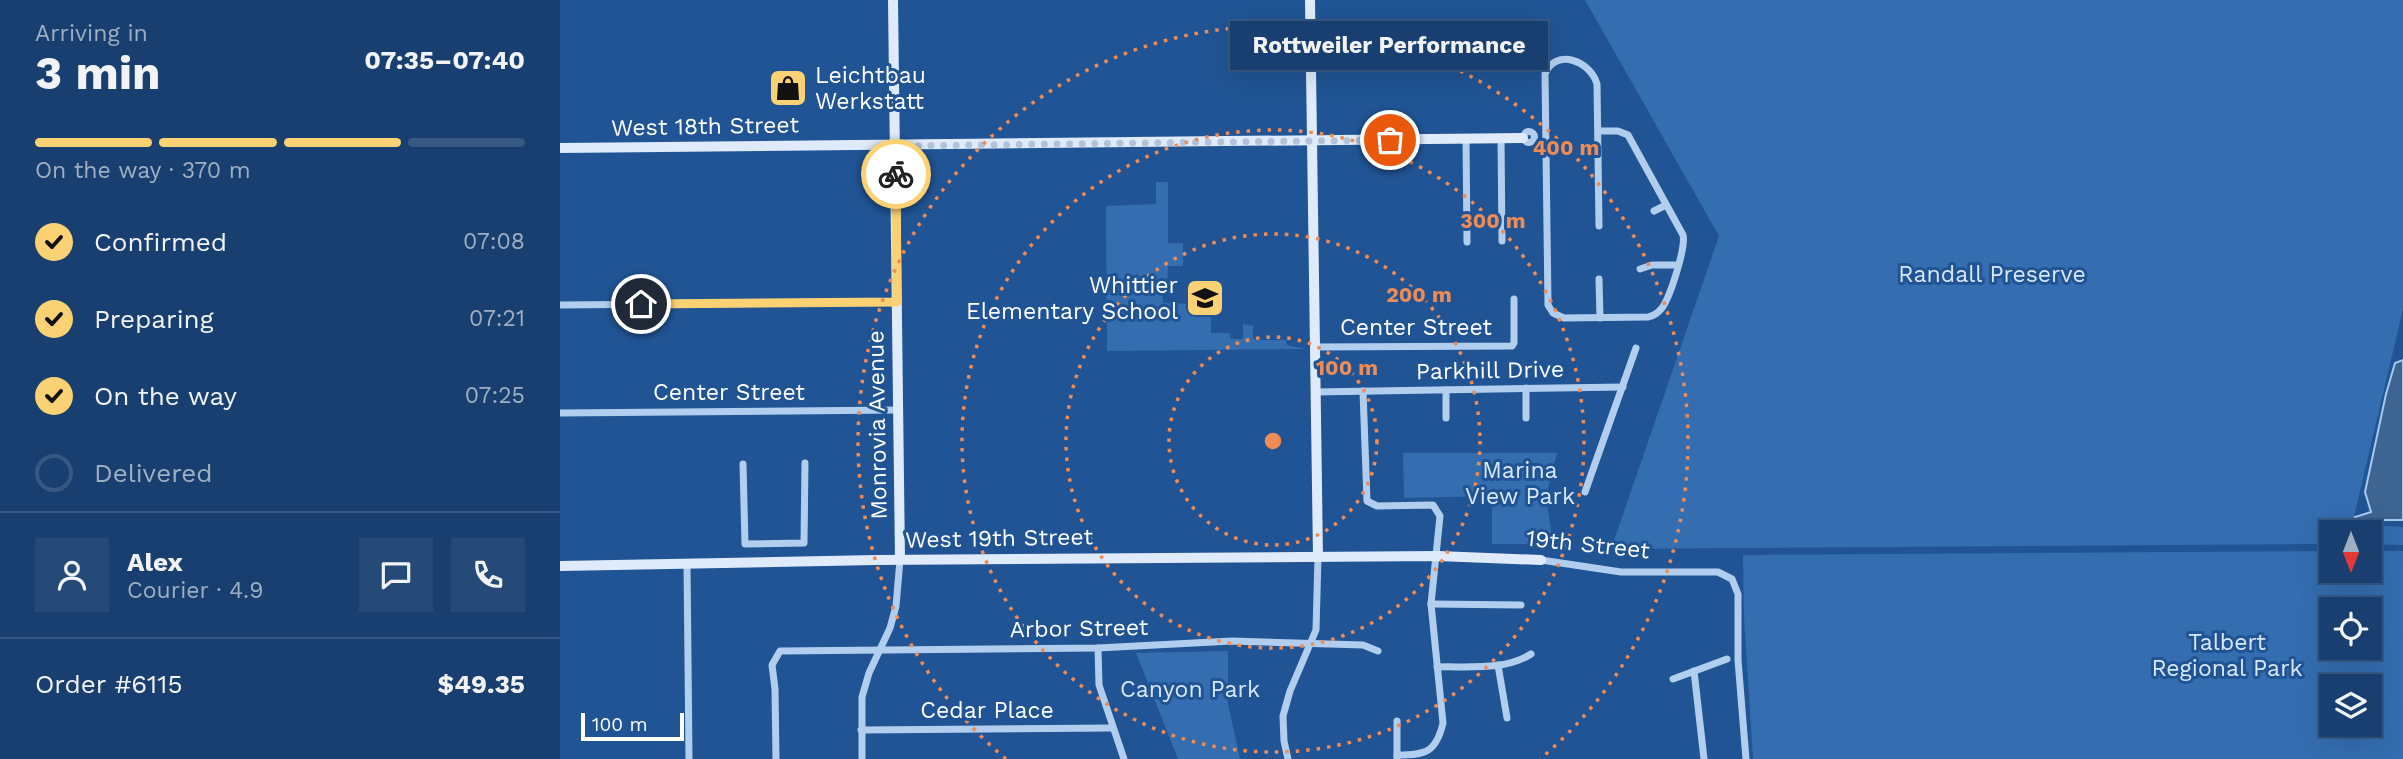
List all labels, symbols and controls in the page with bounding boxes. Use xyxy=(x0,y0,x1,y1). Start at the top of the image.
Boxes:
text: Arriving in xyxy=(35,20,148,47)
callout: Rottweiler Performance xyxy=(1231,21,1549,70)
text: Rottweiler Performance xyxy=(1252,32,1526,59)
text: 07:35–07:40 xyxy=(364,45,525,75)
text: 3 min xyxy=(35,46,161,100)
place label: Leichtbau Werkstatt xyxy=(815,62,926,115)
shop icon: Leichtbau Werkstatt xyxy=(767,67,809,109)
pin xyxy=(1360,110,1420,170)
street label: West 18th Street xyxy=(611,111,799,142)
icon: bag xyxy=(1371,121,1409,159)
text: 400 m xyxy=(1533,135,1599,160)
courier xyxy=(861,139,931,209)
icon: bike xyxy=(877,155,915,193)
text: On the way · 370 m xyxy=(35,157,251,184)
text: 300 m xyxy=(1460,208,1526,233)
icon: check xyxy=(35,223,73,261)
text: Confirmed xyxy=(94,227,227,257)
text: 07:08 xyxy=(463,228,525,255)
park label: Randall Preserve xyxy=(1898,261,2086,288)
place label: Whittier Elementary School xyxy=(966,272,1178,325)
pin xyxy=(611,274,671,334)
school or university icon: Whittier Elementary School xyxy=(1184,277,1226,319)
text: 200 m xyxy=(1386,282,1452,307)
icon: home xyxy=(622,285,660,323)
icon: check xyxy=(35,300,73,338)
text: Preparing xyxy=(94,304,214,334)
text: 07:21 xyxy=(469,305,525,332)
street label: Center Street xyxy=(1340,314,1492,341)
street label: Monrovia Avenue xyxy=(862,330,893,520)
text: 100 m xyxy=(1316,355,1378,380)
street label: Parkhill Drive xyxy=(1416,356,1564,385)
icon: check xyxy=(35,377,73,415)
street label: Center Street xyxy=(653,379,805,406)
text: On the way xyxy=(94,381,237,411)
text: 07:25 xyxy=(465,382,525,409)
centre of rings xyxy=(1261,429,1285,453)
park label: Marina View Park xyxy=(1465,457,1575,510)
text: Delivered xyxy=(94,458,213,488)
north arrow xyxy=(2319,520,2382,583)
map controls xyxy=(2319,520,2382,737)
street label: West 19th Street xyxy=(905,523,1094,554)
street label: 19th Street xyxy=(1525,525,1651,564)
button: person xyxy=(35,538,109,612)
button: chat xyxy=(359,538,433,612)
button: phone xyxy=(451,538,525,612)
text: Alex xyxy=(127,547,183,577)
text: Courier · 4.9 xyxy=(127,577,263,604)
button: locate xyxy=(2319,597,2382,660)
street label: Arbor Street xyxy=(1009,614,1149,643)
park label: Talbert Regional Park xyxy=(2151,629,2303,682)
text: Order #6115 xyxy=(35,669,183,699)
text: $49.35 xyxy=(438,669,525,699)
button: layers xyxy=(2319,674,2382,737)
park label: Canyon Park xyxy=(1120,676,1260,703)
street label: Cedar Place xyxy=(920,697,1054,724)
scale bar xyxy=(581,710,684,742)
text: 100 m xyxy=(592,713,648,736)

